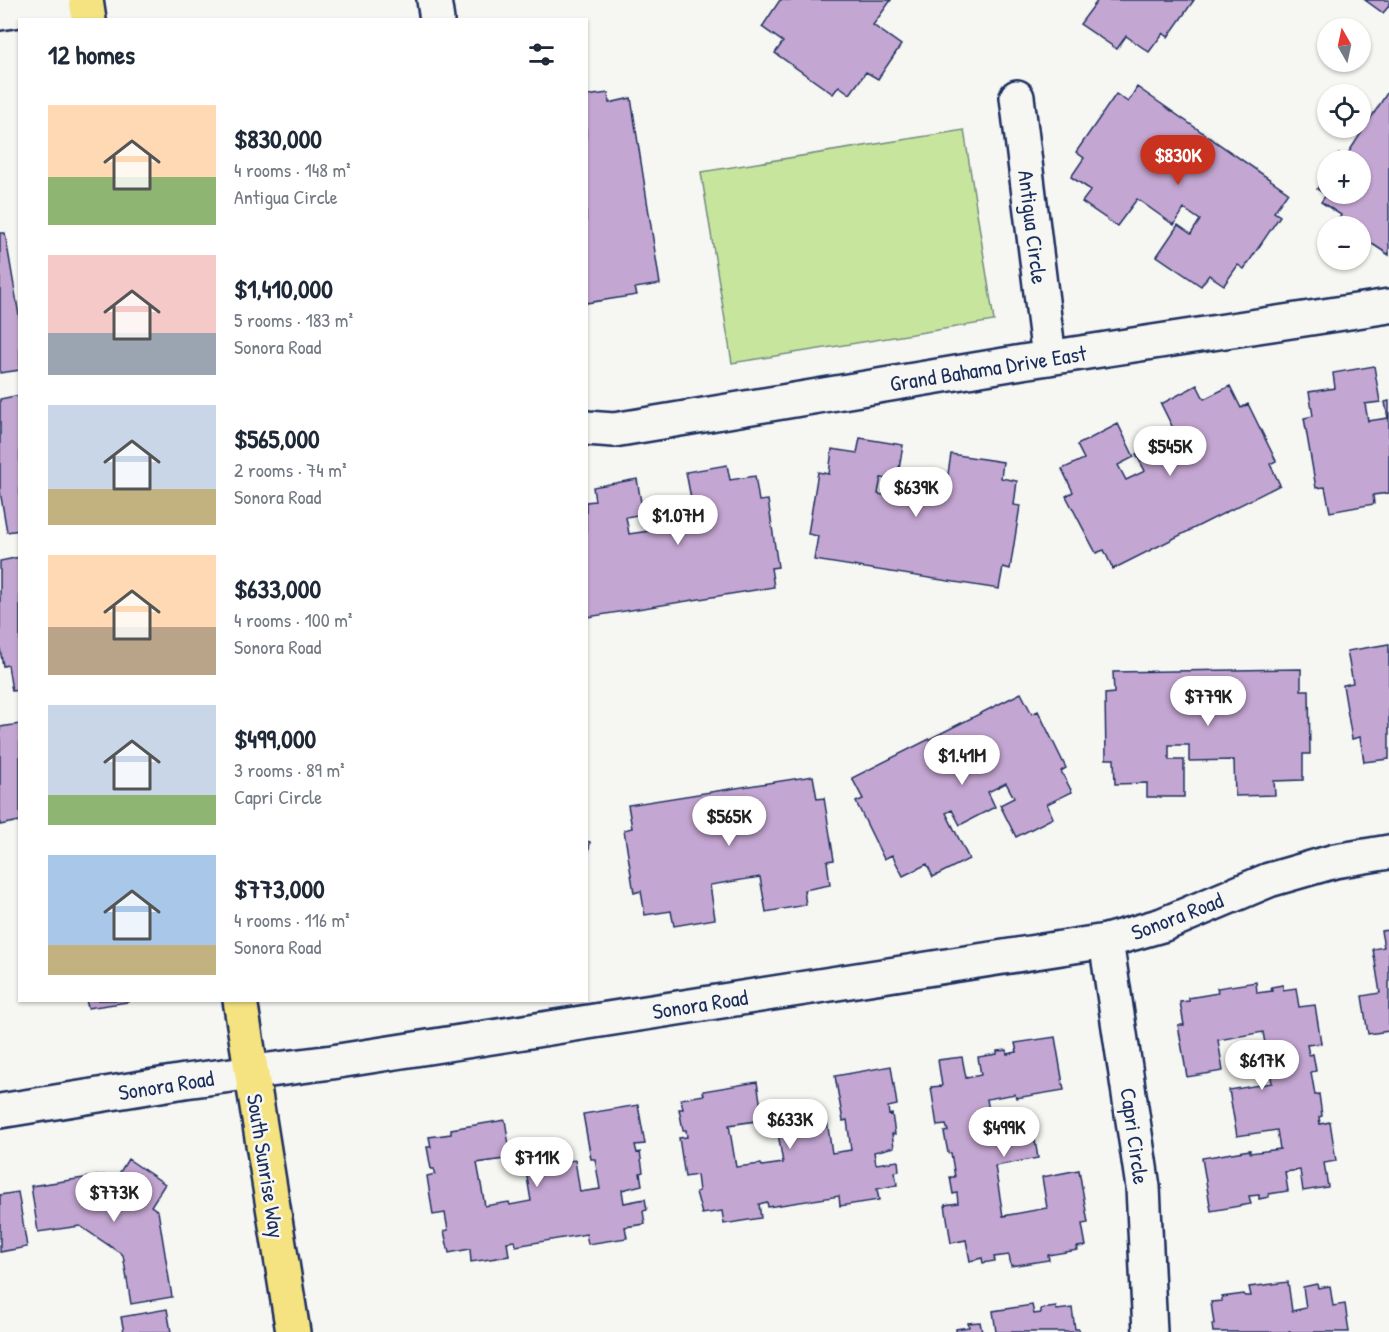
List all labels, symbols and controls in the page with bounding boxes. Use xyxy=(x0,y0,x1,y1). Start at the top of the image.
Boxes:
north arrow xyxy=(1317,18,1371,72)
map controls xyxy=(1317,18,1371,270)
text: 12 homes xyxy=(48,37,135,72)
icon: filters xyxy=(525,38,558,71)
button: locate xyxy=(1317,84,1371,138)
text: $830,000 xyxy=(234,121,322,156)
icon: home xyxy=(96,129,168,201)
pin: $830K xyxy=(1136,135,1220,186)
text: $830K xyxy=(1154,141,1202,168)
button: + xyxy=(1317,150,1371,204)
text: 4 rooms · 148 m² xyxy=(234,156,351,183)
street label: Antigua Circle xyxy=(1011,169,1055,286)
text: Antigua Circle xyxy=(234,183,338,210)
button: − xyxy=(1317,216,1371,270)
text: $1,410,000 xyxy=(234,271,333,306)
icon: home xyxy=(96,279,168,351)
text: 5 rooms · 183 m² xyxy=(234,306,353,333)
text: Sonora Road xyxy=(234,333,321,360)
street label: Grand Bahama Drive East xyxy=(888,338,1089,398)
text: $565,000 xyxy=(234,421,320,456)
pin: $545K xyxy=(1128,426,1212,477)
icon: home xyxy=(96,429,168,501)
text: $545K xyxy=(1147,432,1193,459)
text: 2 rooms · 74 m² xyxy=(234,456,346,483)
pin: $639K xyxy=(874,467,958,518)
text: $639K xyxy=(894,473,938,500)
text: Sonora Road xyxy=(234,483,321,510)
pin: $1.07M xyxy=(629,495,727,546)
text: $1.07M xyxy=(652,501,704,528)
text: $633,000 xyxy=(234,571,321,606)
icon: home xyxy=(96,579,168,651)
text: 4 rooms · 100 m² xyxy=(234,606,352,633)
text: Sonora Road xyxy=(234,633,321,660)
pin: $779K xyxy=(1166,676,1250,727)
text: $779K xyxy=(1184,682,1232,709)
text: $499,000 xyxy=(234,721,316,756)
icon: home xyxy=(96,729,168,801)
pin: $1.41M xyxy=(913,735,1011,786)
text: $1.41M xyxy=(938,741,986,768)
text: 3 rooms · 89 m² xyxy=(234,756,345,783)
text: Capri Circle xyxy=(234,783,322,810)
pin: $565K xyxy=(687,796,771,847)
text: $565K xyxy=(706,802,752,829)
text: $773,000 xyxy=(234,871,325,906)
icon: home xyxy=(96,879,168,951)
street label: Sonora Road xyxy=(1127,885,1228,947)
text: 4 rooms · 116 m² xyxy=(234,906,350,933)
text: Sonora Road xyxy=(234,933,321,960)
street label: Sonora Road xyxy=(650,982,750,1026)
pin: $617K xyxy=(1220,1040,1304,1091)
text: $617K xyxy=(1239,1046,1285,1073)
street label: Sonora Road xyxy=(116,1063,216,1107)
street label: Capri Circle xyxy=(1113,1086,1157,1186)
street label: South Sunrise Way xyxy=(240,1092,292,1240)
pin: $633K xyxy=(748,1099,832,1150)
text: $633K xyxy=(767,1105,813,1132)
pin: $499K xyxy=(962,1107,1046,1158)
text: $499K xyxy=(983,1113,1025,1140)
pin: $711K xyxy=(495,1137,579,1188)
text: $711K xyxy=(514,1143,560,1170)
pin: $773K xyxy=(72,1172,156,1223)
text: $773K xyxy=(89,1178,139,1205)

